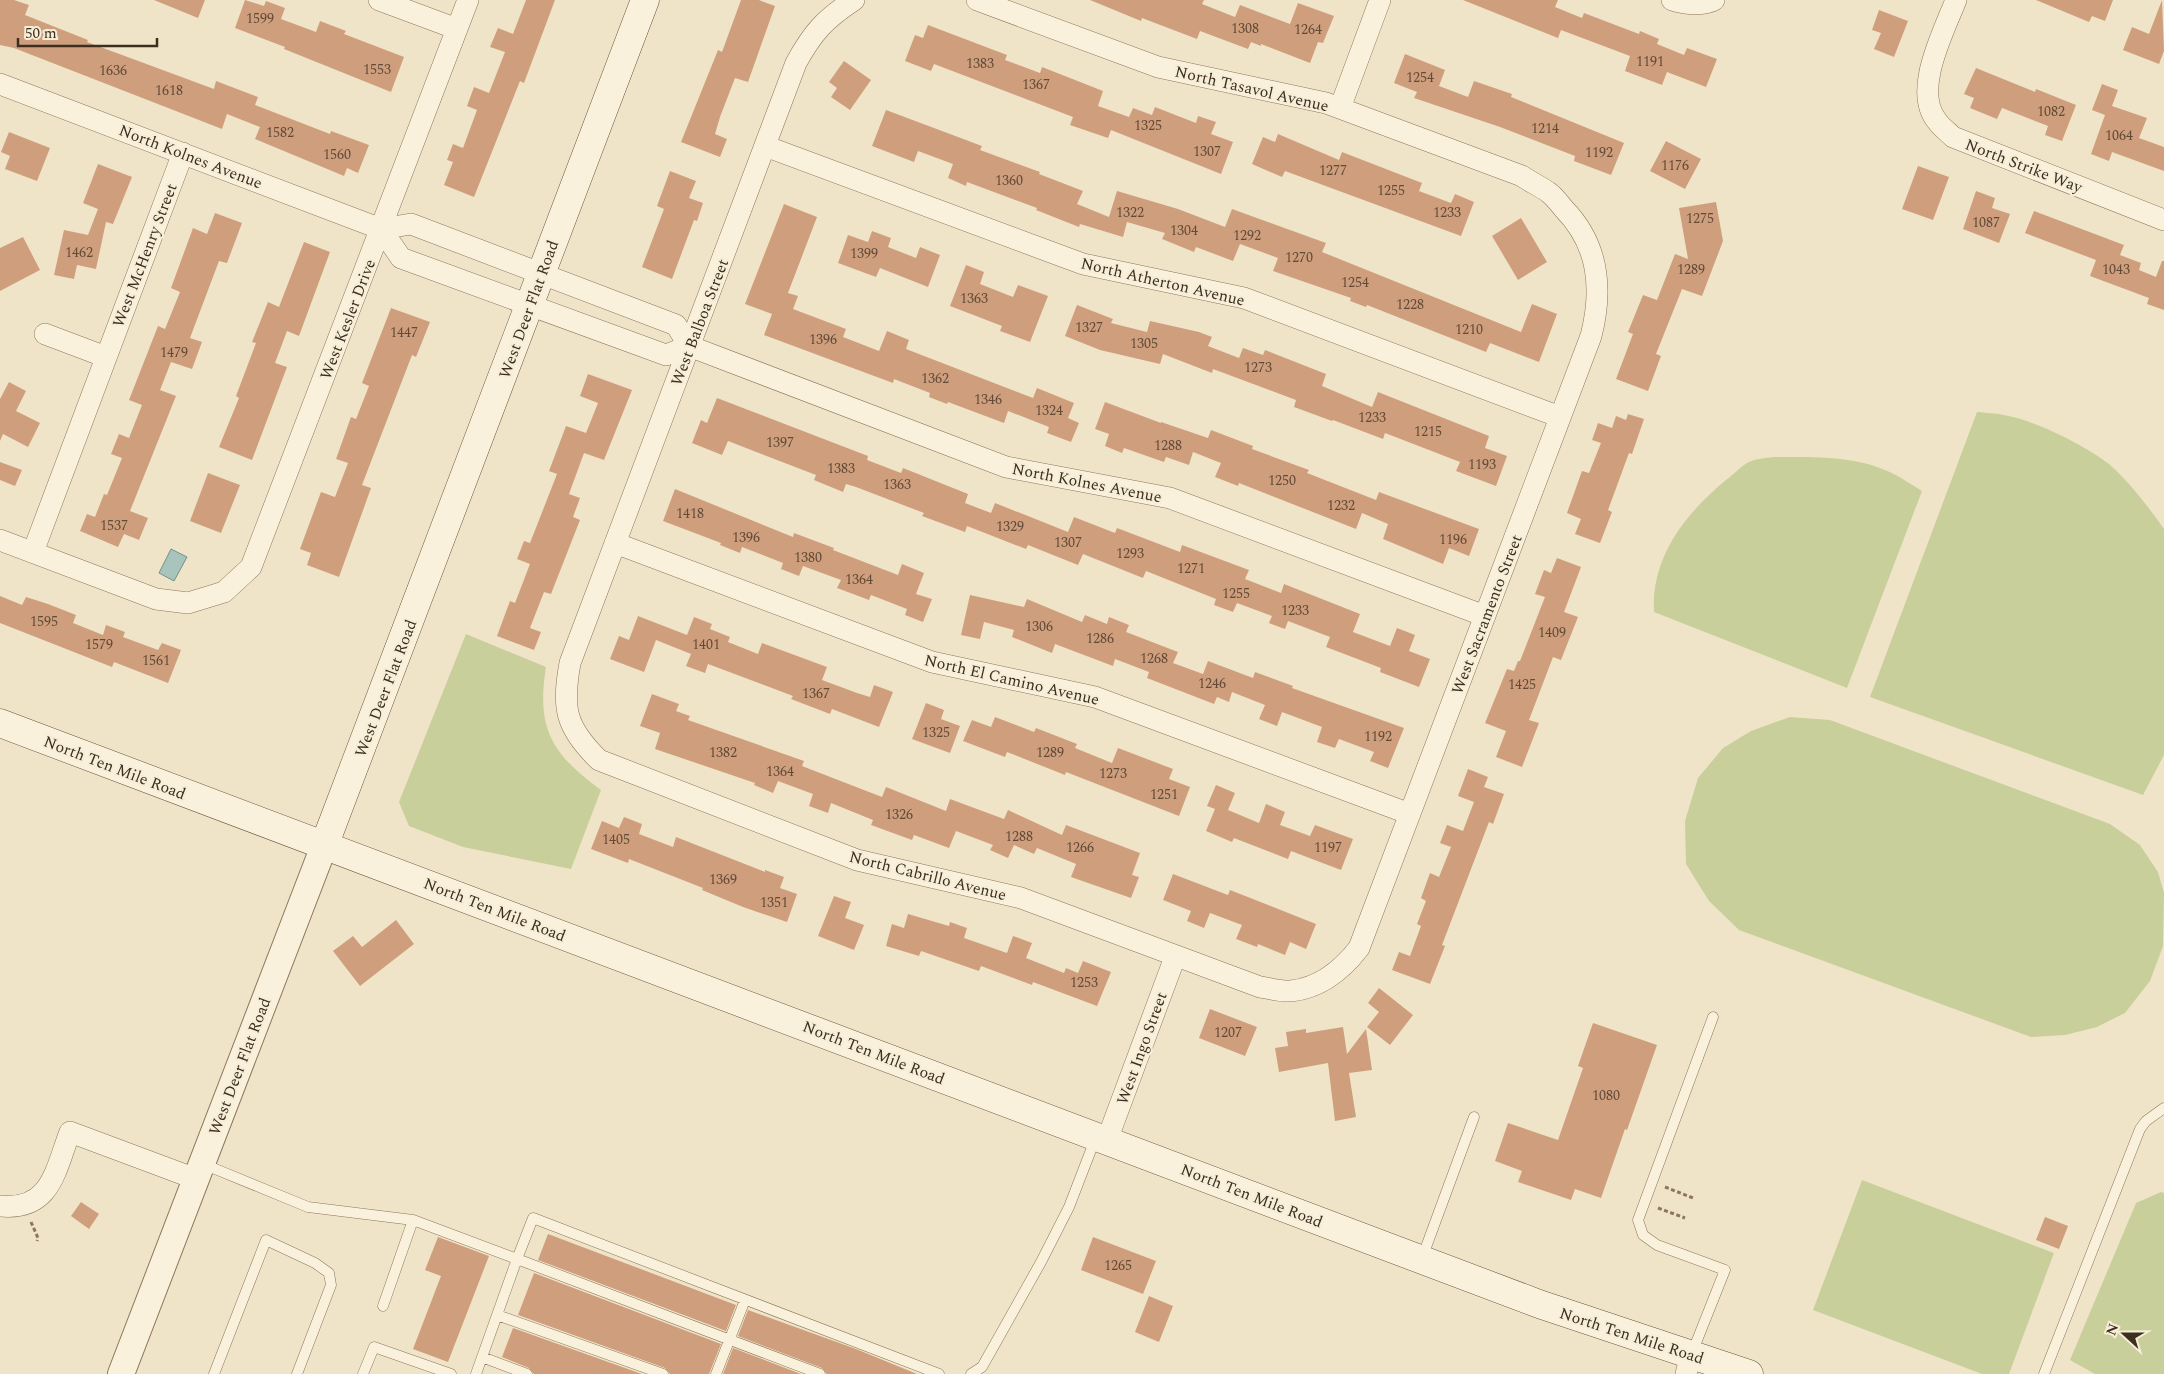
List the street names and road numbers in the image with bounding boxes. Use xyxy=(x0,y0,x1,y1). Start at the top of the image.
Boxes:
street label: North Tasavol Avenue xyxy=(1172,60,1331,118)
street label: North Kolnes Avenue xyxy=(115,118,266,195)
street label: North Strike Way xyxy=(1962,133,2087,200)
street label: West McHenry Street xyxy=(106,180,184,331)
street label: West Deer Flat Road xyxy=(493,237,565,382)
street label: North Atherton Avenue xyxy=(1078,251,1247,313)
street label: West Balboa Street xyxy=(665,255,735,389)
street label: West Kesler Drive xyxy=(314,256,382,383)
street label: North Kolnes Avenue xyxy=(1010,457,1164,509)
street label: West Sacramento Street xyxy=(1445,531,1529,698)
street label: West Deer Flat Road xyxy=(349,616,423,761)
street label: North El Camino Avenue xyxy=(922,648,1102,712)
street label: North Ten Mile Road xyxy=(40,730,189,806)
street label: North Cabrillo Avenue xyxy=(847,845,1009,907)
street label: North Ten Mile Road xyxy=(420,872,569,948)
street label: West Ingo Street xyxy=(1110,988,1174,1108)
street label: West Deer Flat Road xyxy=(203,994,277,1139)
street label: North Ten Mile Road xyxy=(799,1015,948,1091)
street label: North Ten Mile Road xyxy=(1177,1158,1326,1234)
street label: North Ten Mile Road xyxy=(1556,1301,1707,1371)

